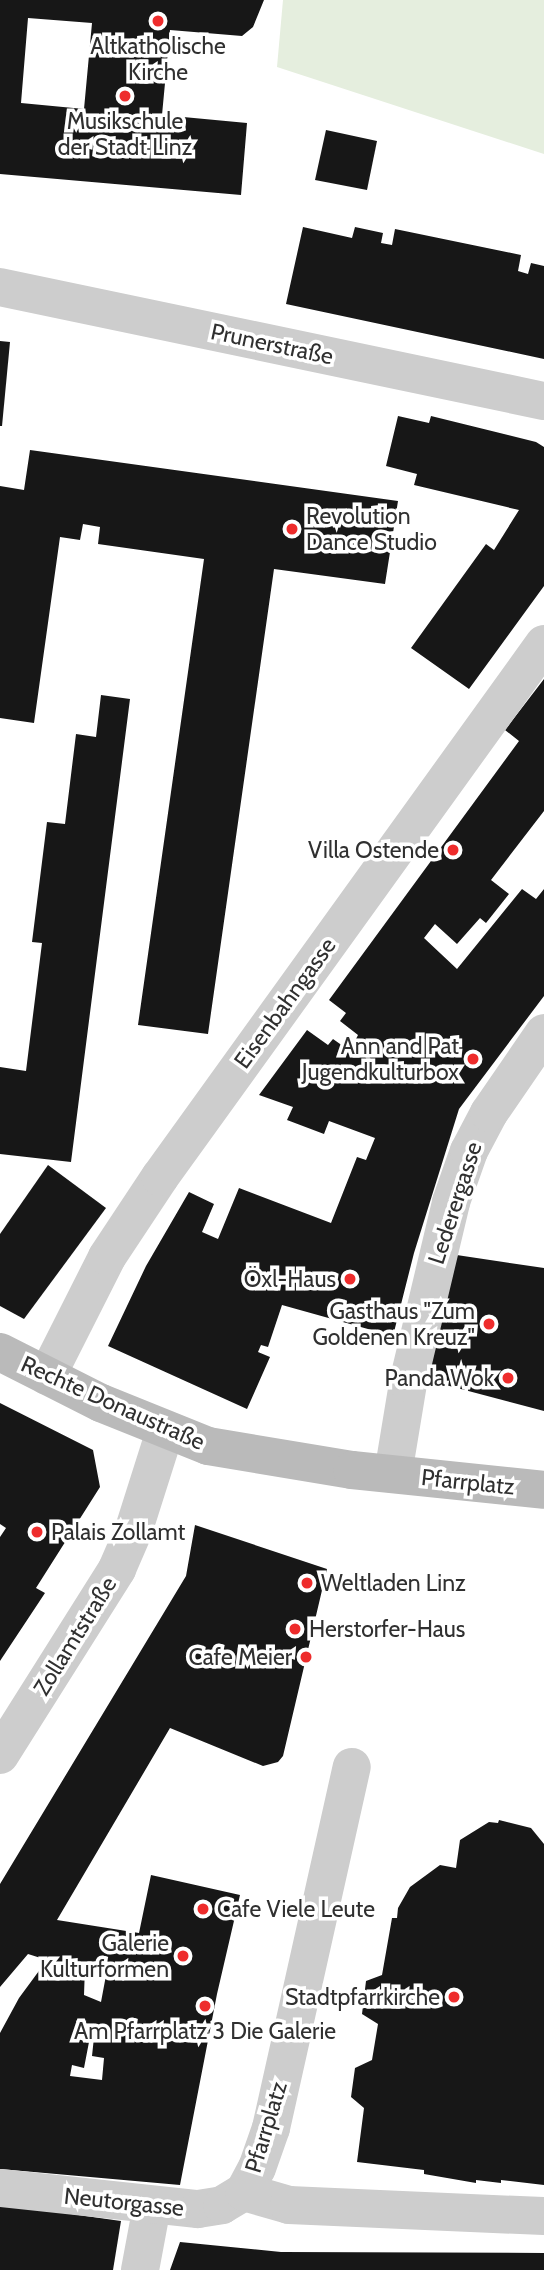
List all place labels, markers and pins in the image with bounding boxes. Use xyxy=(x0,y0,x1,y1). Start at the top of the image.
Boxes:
marker: Altkatholische Kirche xyxy=(150,13,166,29)
place label: Altkatholische Kirche xyxy=(90,32,226,86)
marker: Musikschule der Stadt Linz xyxy=(117,88,133,104)
place label: Musikschule der Stadt Linz xyxy=(58,107,192,161)
place label: Revolution Dance Studio xyxy=(306,502,437,556)
marker: Revolution Dance Studio xyxy=(284,521,300,537)
place label: Villa Ostende xyxy=(308,836,439,864)
marker: Villa Ostende xyxy=(445,842,461,858)
place label: Ann and Pat Jugendkulturbox xyxy=(302,1032,459,1086)
marker: Ann and Pat Jugendkulturbox xyxy=(465,1051,481,1067)
place label: Öxl-Haus xyxy=(244,1265,336,1293)
marker: Öxl-Haus xyxy=(342,1271,358,1287)
place label: Gasthaus "Zum Goldenen Kreuz" xyxy=(312,1297,475,1351)
marker: Gasthaus "Zum Goldenen Kreuz" xyxy=(481,1316,497,1332)
place label: Panda Wok xyxy=(384,1364,494,1392)
marker: Panda Wok xyxy=(500,1370,516,1386)
place label: Palais Zollamt xyxy=(51,1518,185,1546)
marker: Palais Zollamt xyxy=(29,1524,45,1540)
place label: Weltladen Linz xyxy=(321,1569,466,1597)
marker: Weltladen Linz xyxy=(299,1575,315,1591)
place label: Herstorfer-Haus xyxy=(309,1615,465,1643)
marker: Herstorfer-Haus xyxy=(287,1621,303,1637)
place label: Cafe Meier xyxy=(188,1643,292,1671)
marker: Cafe Meier xyxy=(298,1649,314,1665)
place label: Cafe Viele Leute xyxy=(217,1895,375,1923)
marker: Cafe Viele Leute xyxy=(195,1901,211,1917)
place label: Galerie Kulturformen xyxy=(40,1929,169,1983)
marker: Galerie Kulturformen xyxy=(175,1948,191,1964)
place label: Stadtpfarrkirche xyxy=(285,1983,440,2011)
marker: Stadtpfarrkirche xyxy=(446,1989,462,2005)
marker: Am Pfarrplatz 3 Die Galerie xyxy=(197,1998,213,2014)
place label: Am Pfarrplatz 3 Die Galerie xyxy=(74,2017,336,2045)

